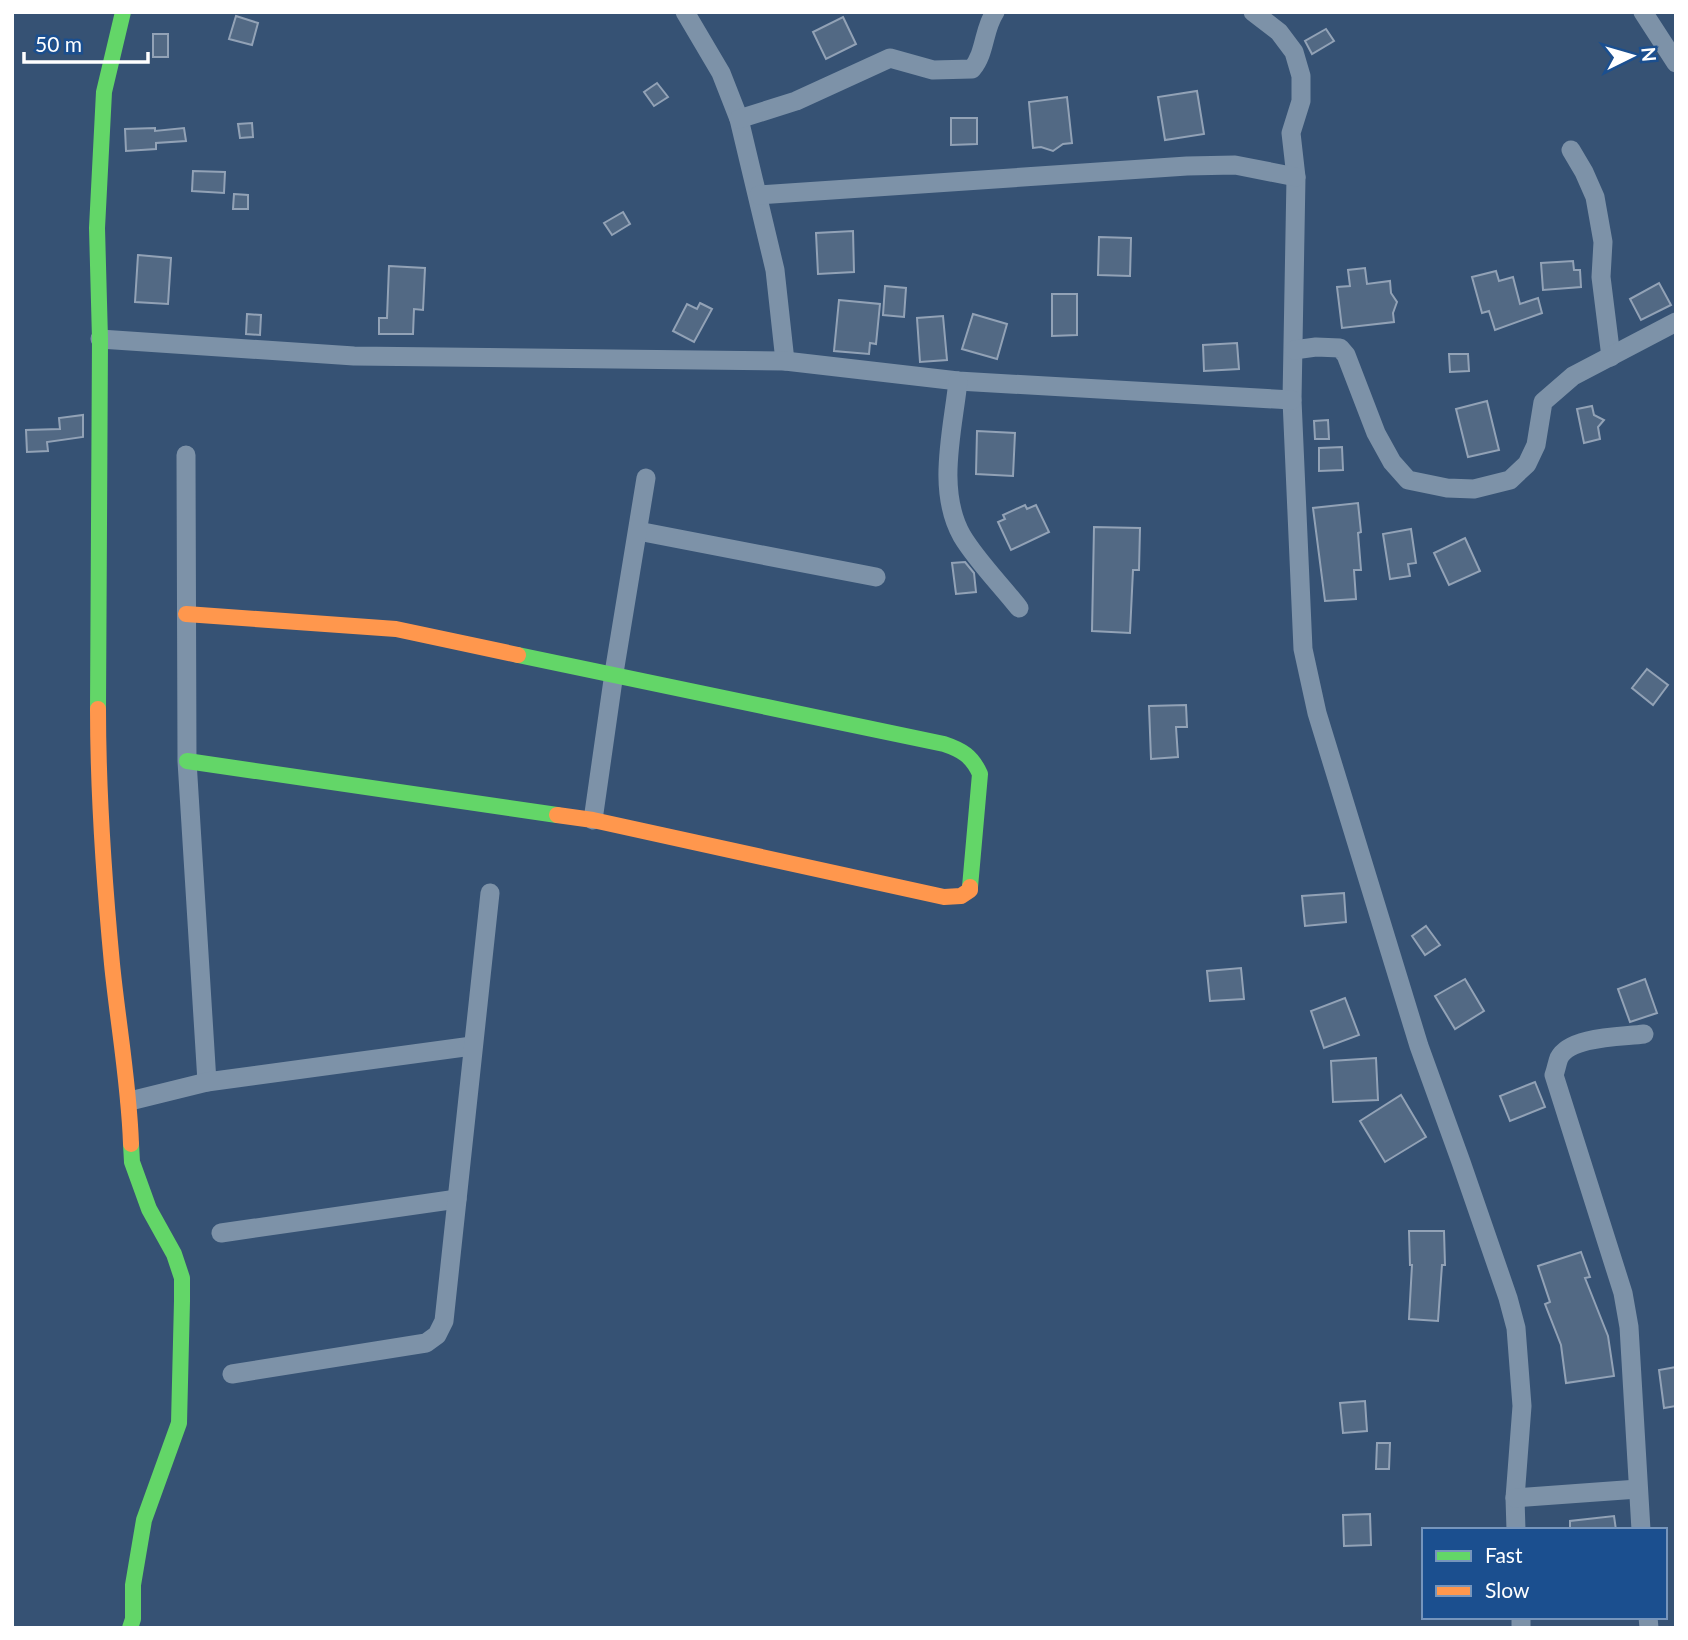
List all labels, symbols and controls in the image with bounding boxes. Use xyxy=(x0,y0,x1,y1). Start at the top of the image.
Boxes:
scale bar xyxy=(24,21,149,65)
north arrow xyxy=(1597,21,1667,91)
text: 50 m xyxy=(35,31,82,56)
text: N xyxy=(1637,46,1662,63)
legend xyxy=(1422,1528,1667,1619)
text: Fast xyxy=(1485,1542,1523,1567)
text: Slow xyxy=(1485,1577,1530,1602)

